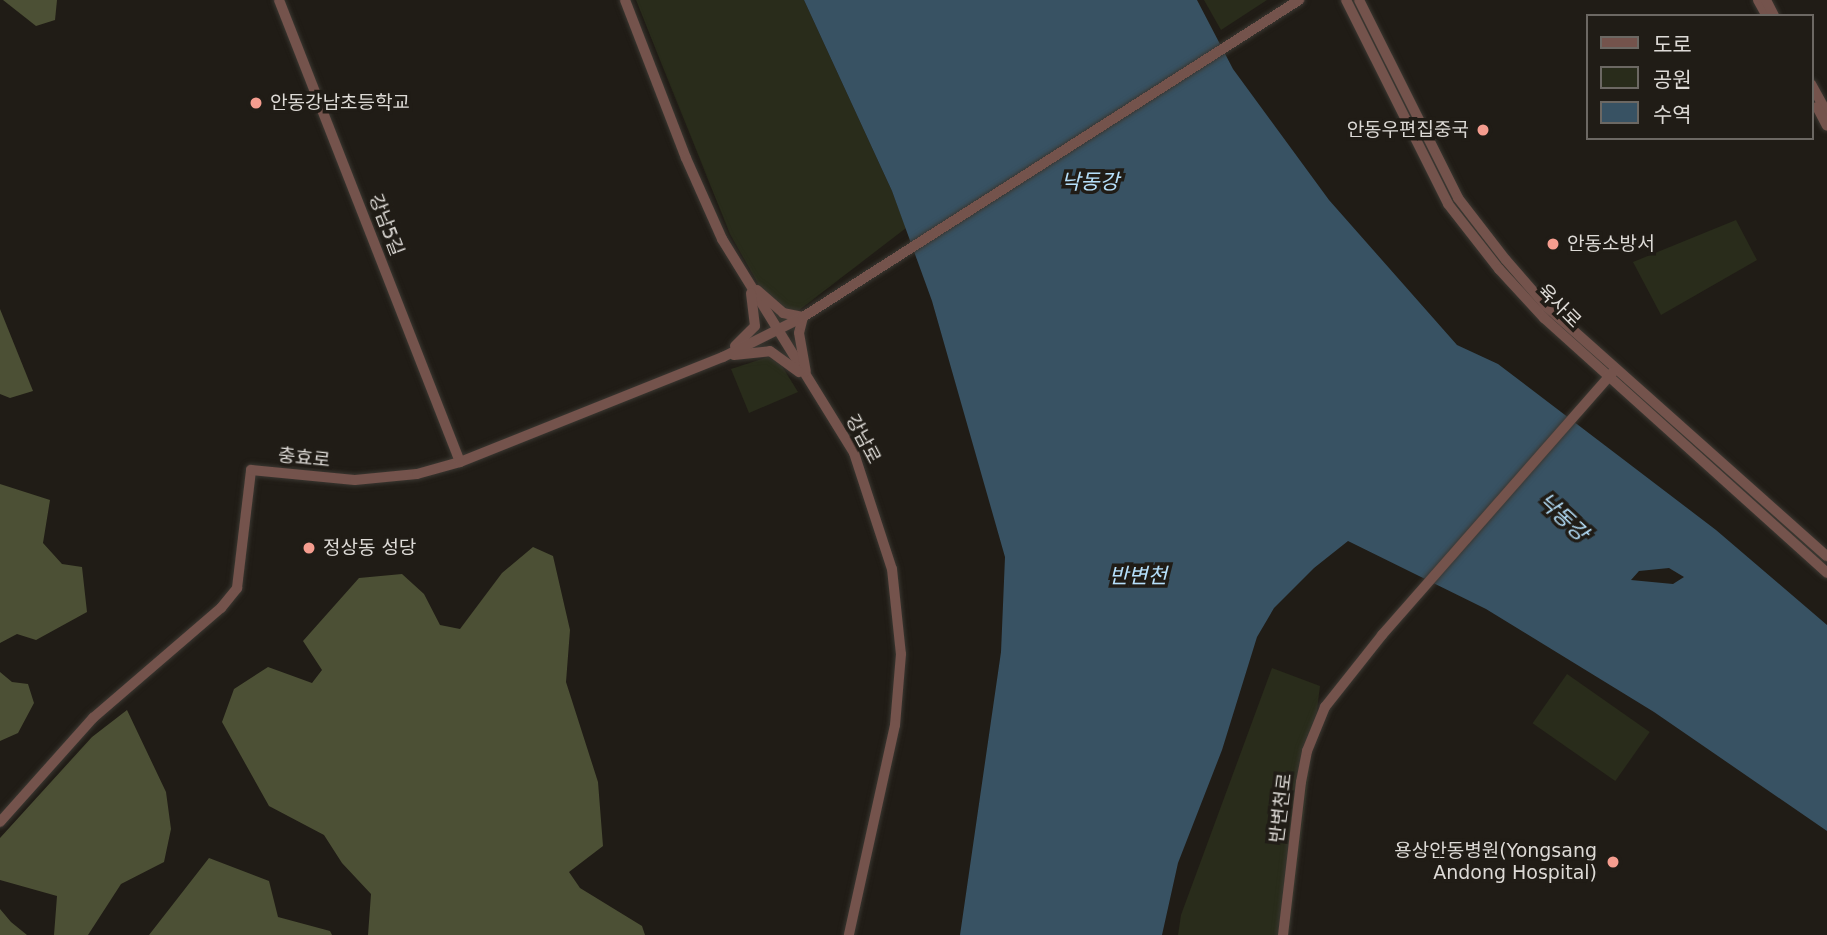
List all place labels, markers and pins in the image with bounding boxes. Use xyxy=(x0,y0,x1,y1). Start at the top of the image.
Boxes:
place label: 안동강남초등학교 xyxy=(270,92,410,114)
marker: 안동강남초등학교 xyxy=(248,95,264,111)
place label: 안동우편집중국 xyxy=(1347,119,1469,141)
marker: 안동우편집중국 xyxy=(1475,122,1491,138)
place label: 안동소방서 xyxy=(1567,233,1654,255)
marker: 안동소방서 xyxy=(1545,236,1561,252)
place label: 정상동 성당 xyxy=(323,537,416,559)
marker: 정상동 성당 xyxy=(301,540,317,556)
place label: 용상안동병원(Yongsang Andong Hospital) xyxy=(1394,840,1597,884)
marker: 용상안동병원(Yongsang Andong Hospital) xyxy=(1603,852,1623,872)

